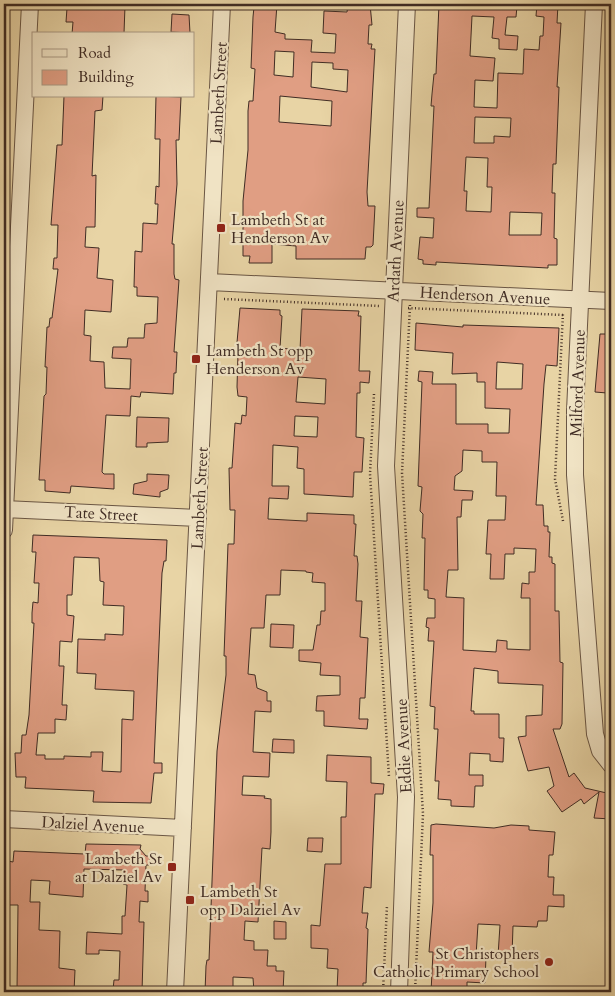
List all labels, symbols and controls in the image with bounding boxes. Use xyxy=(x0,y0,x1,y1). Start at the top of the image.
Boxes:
legend xyxy=(32,32,195,98)
street label: Lambeth Street xyxy=(205,41,233,145)
text: Road xyxy=(78,43,111,63)
text: Building xyxy=(78,67,134,87)
street label: Ardath Avenue xyxy=(382,199,410,303)
place label: Lambeth St at Henderson Av xyxy=(231,209,330,249)
marker: Lambeth St at Henderson Av xyxy=(215,222,227,234)
street label: Henderson Avenue xyxy=(419,282,551,310)
street label: Milford Avenue xyxy=(565,329,591,437)
place label: Lambeth St opp Henderson Av xyxy=(206,340,313,380)
marker: Lambeth St opp Henderson Av xyxy=(190,353,202,365)
street label: Lambeth Street xyxy=(186,446,214,550)
street label: Tate Street xyxy=(64,501,138,527)
street label: Eddie Avenue xyxy=(391,698,417,794)
street label: Dalziel Avenue xyxy=(41,811,145,839)
place label: Lambeth St at Dalziel Av xyxy=(75,848,163,888)
marker: Lambeth St at Dalziel Av xyxy=(166,861,178,873)
place label: Lambeth St opp Dalziel Av xyxy=(200,881,302,921)
marker: Lambeth St opp Dalziel Av xyxy=(184,894,196,906)
place label: St Christophers Catholic Primary School xyxy=(373,943,539,983)
marker: St Christophers Catholic Primary School xyxy=(543,956,555,968)

